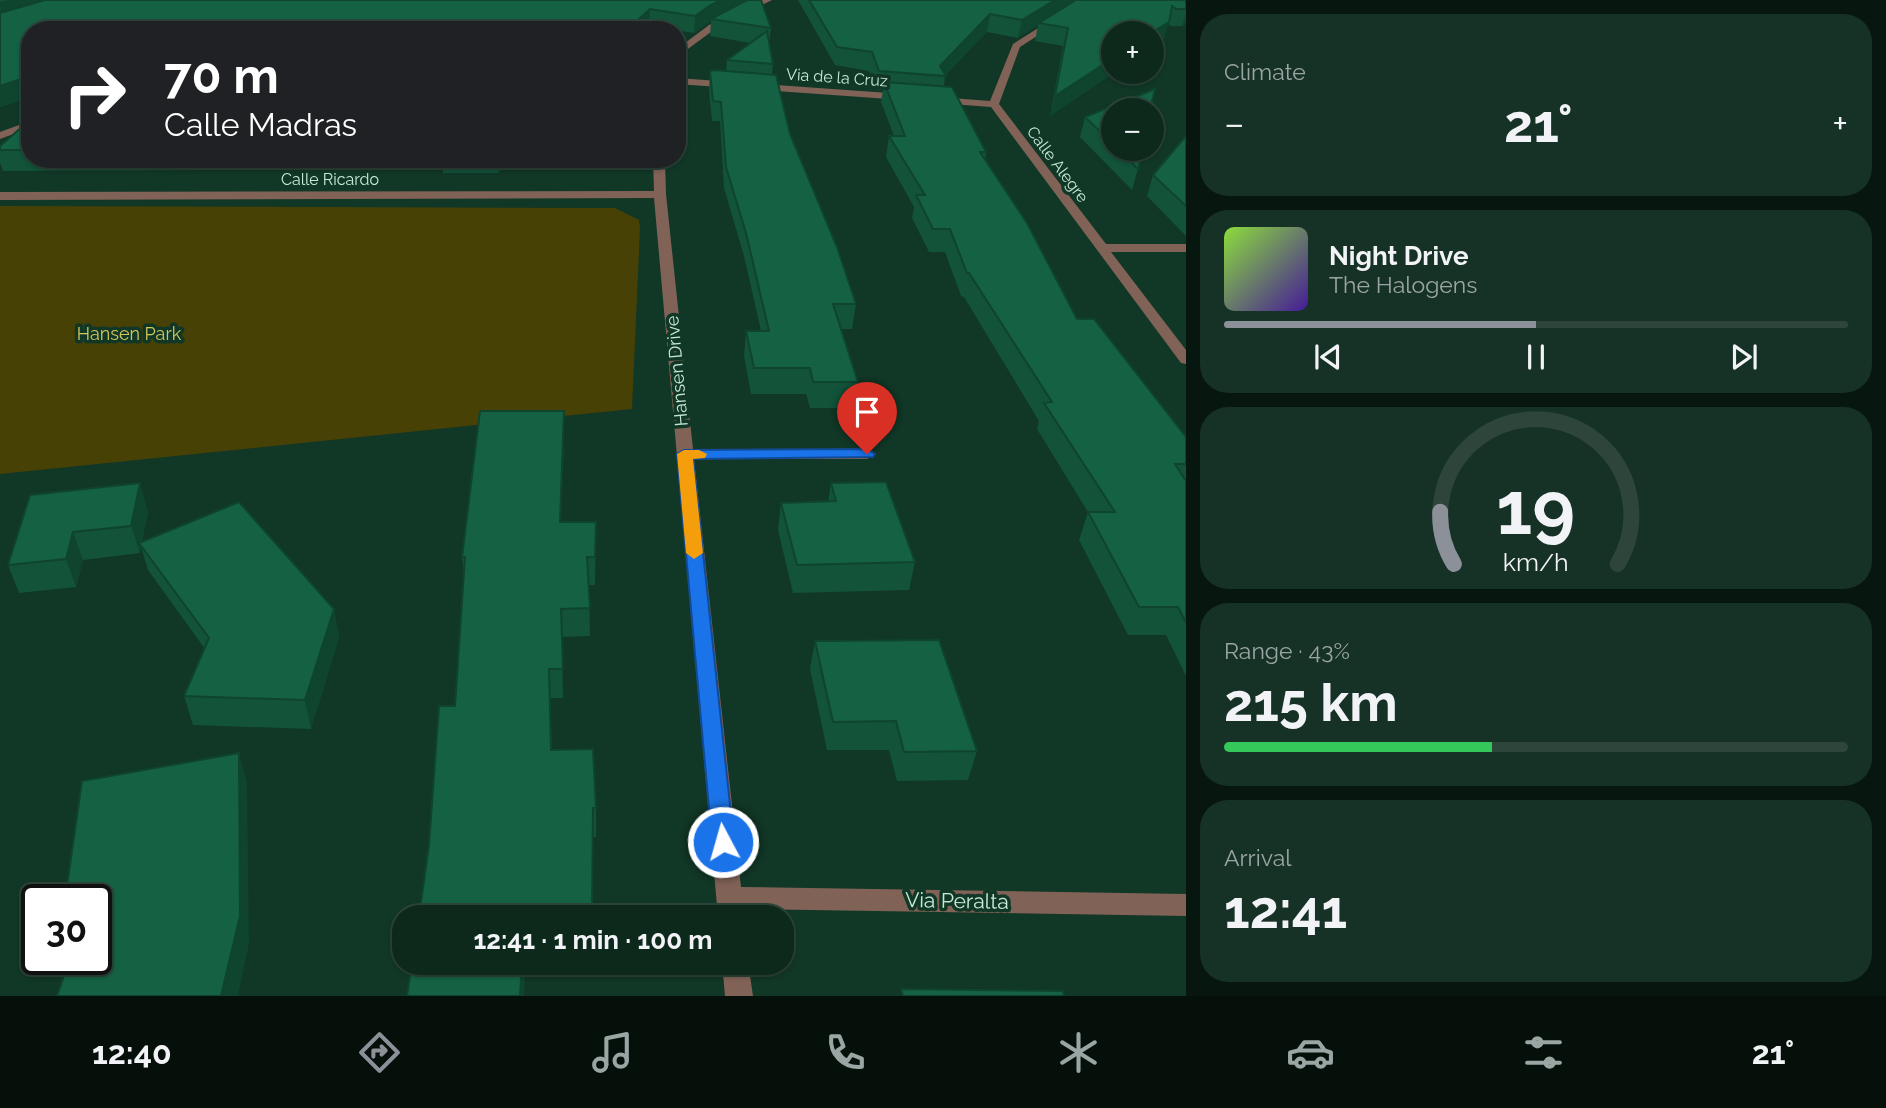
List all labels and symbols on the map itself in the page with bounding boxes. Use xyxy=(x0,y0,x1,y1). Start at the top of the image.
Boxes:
street label: Via de la Cruz xyxy=(786,64,888,91)
street label: Calle Alegre xyxy=(1023,122,1092,206)
street label: Calle Ricardo xyxy=(281,170,379,189)
street label: Hansen Drive xyxy=(661,315,692,427)
park label: Hansen Park xyxy=(77,323,182,344)
pin xyxy=(837,382,897,454)
position arrow xyxy=(686,805,760,879)
speed limit sign: 30 xyxy=(21,884,112,975)
street label: Via Peralta xyxy=(905,887,1009,914)

